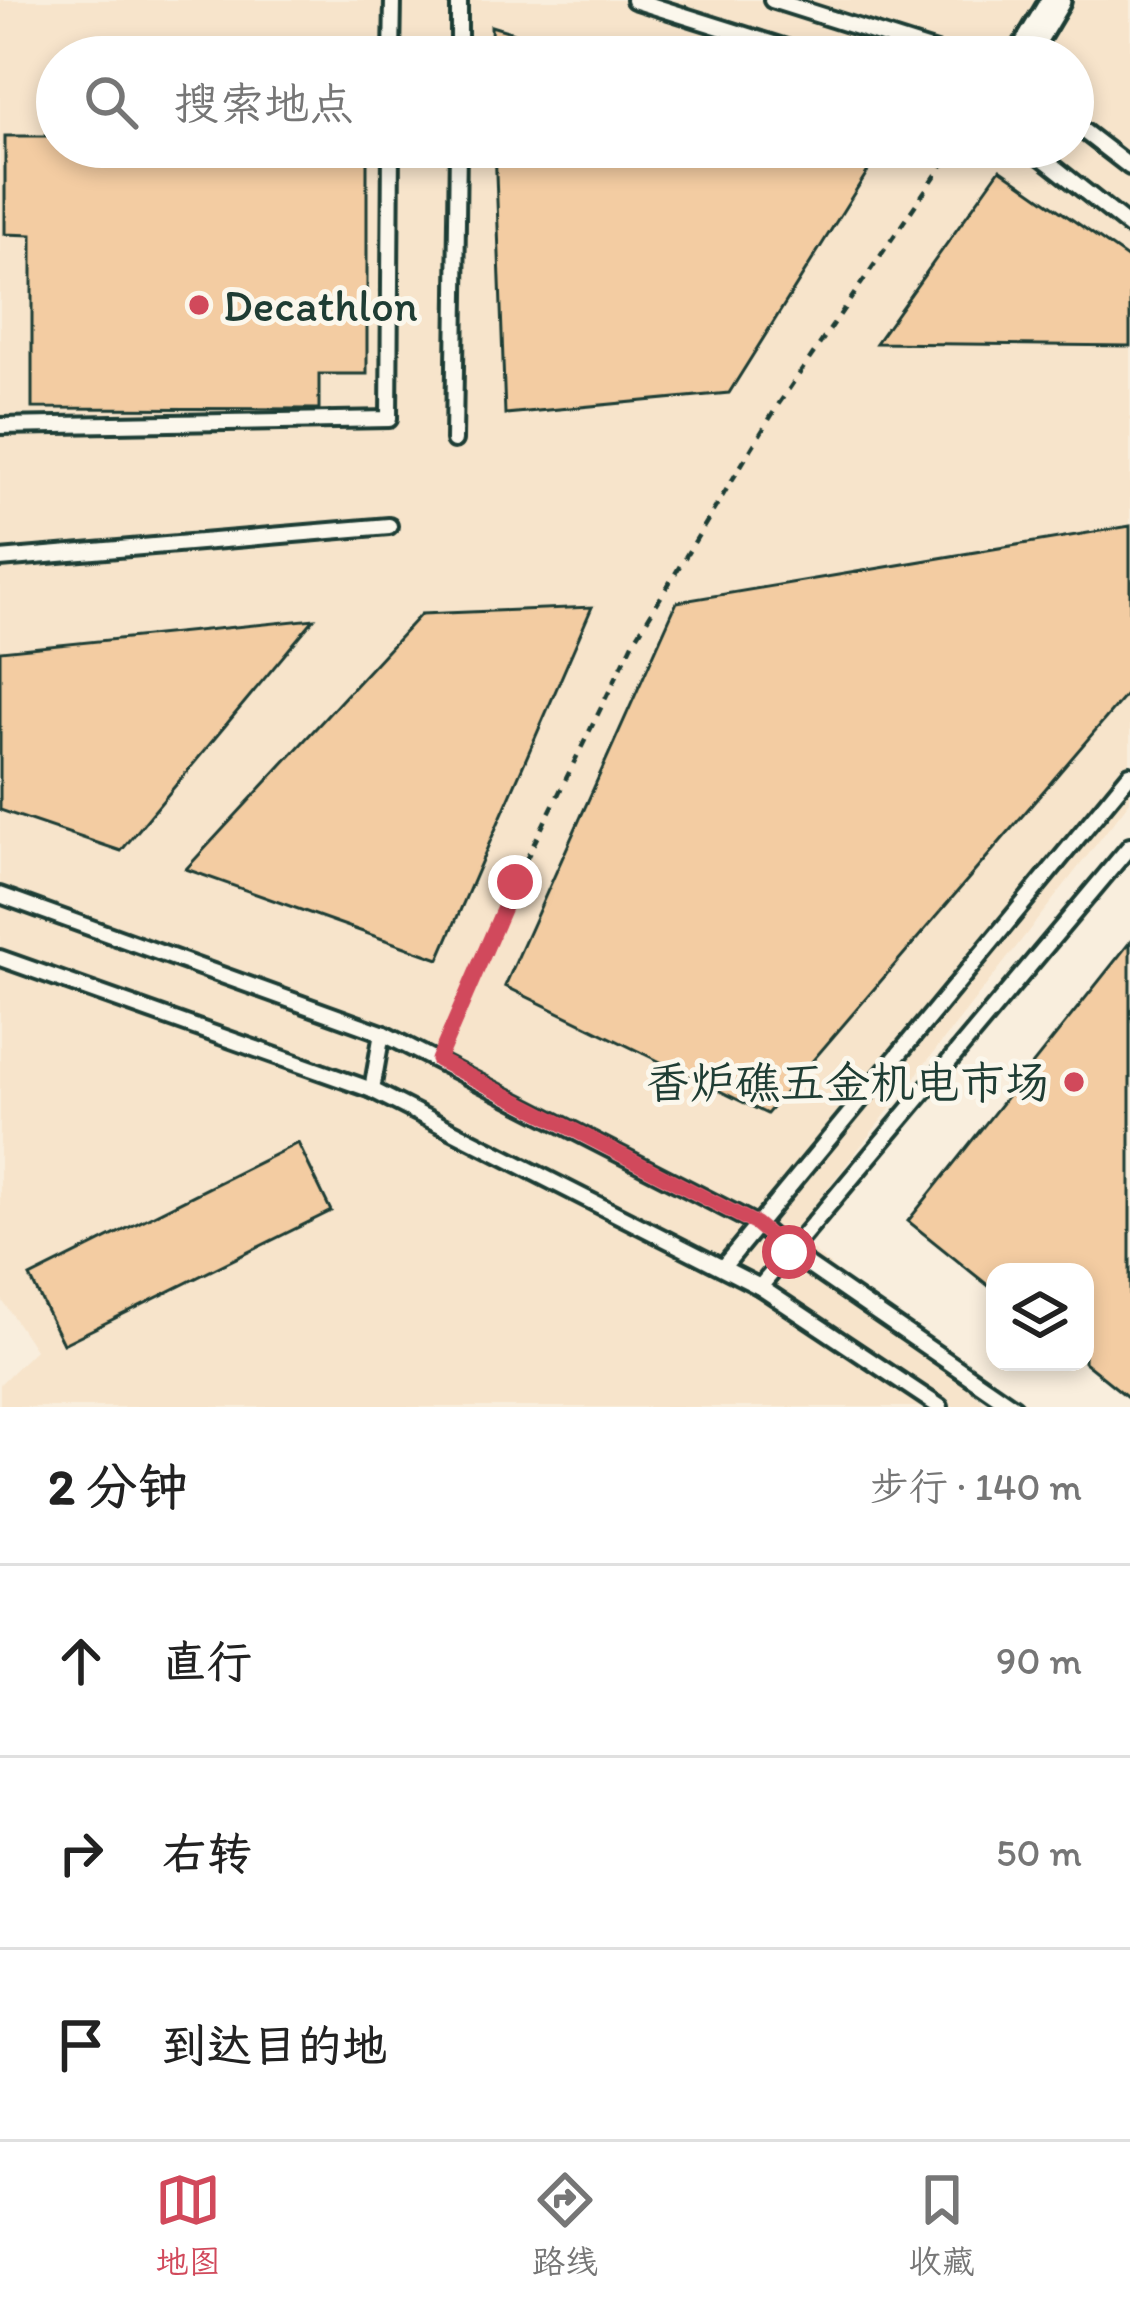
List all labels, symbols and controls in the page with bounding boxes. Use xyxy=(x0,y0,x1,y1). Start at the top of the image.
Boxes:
search box xyxy=(36,36,1094,168)
icon: search xyxy=(78,69,144,135)
text: 搜索地点 xyxy=(174,76,354,130)
place label: Decathlon xyxy=(223,278,418,332)
marker: Decathlon xyxy=(186,292,212,318)
route end xyxy=(488,855,542,909)
place label: 香炉礁五金机电市场 xyxy=(645,1055,1050,1109)
marker: 香炉礁五金机电市场 xyxy=(1061,1069,1087,1095)
route start xyxy=(762,1225,816,1279)
map controls xyxy=(986,1263,1094,1371)
button: layers xyxy=(986,1263,1094,1371)
text: 2 分钟 xyxy=(48,1456,188,1517)
text: 步行 · 140 m xyxy=(870,1463,1082,1510)
icon: ahead xyxy=(48,1628,114,1694)
text: 直行 xyxy=(162,1634,252,1688)
text: 90 m xyxy=(996,1637,1082,1684)
icon: right xyxy=(48,1820,114,1886)
text: 右转 xyxy=(162,1826,252,1880)
text: 50 m xyxy=(996,1829,1082,1876)
icon: arrive xyxy=(48,2012,114,2078)
text: 到达目的地 xyxy=(162,2018,387,2072)
tab: 地图 xyxy=(155,2167,221,2282)
tab: 路线 xyxy=(532,2167,598,2282)
tab: 收藏 xyxy=(909,2167,975,2282)

